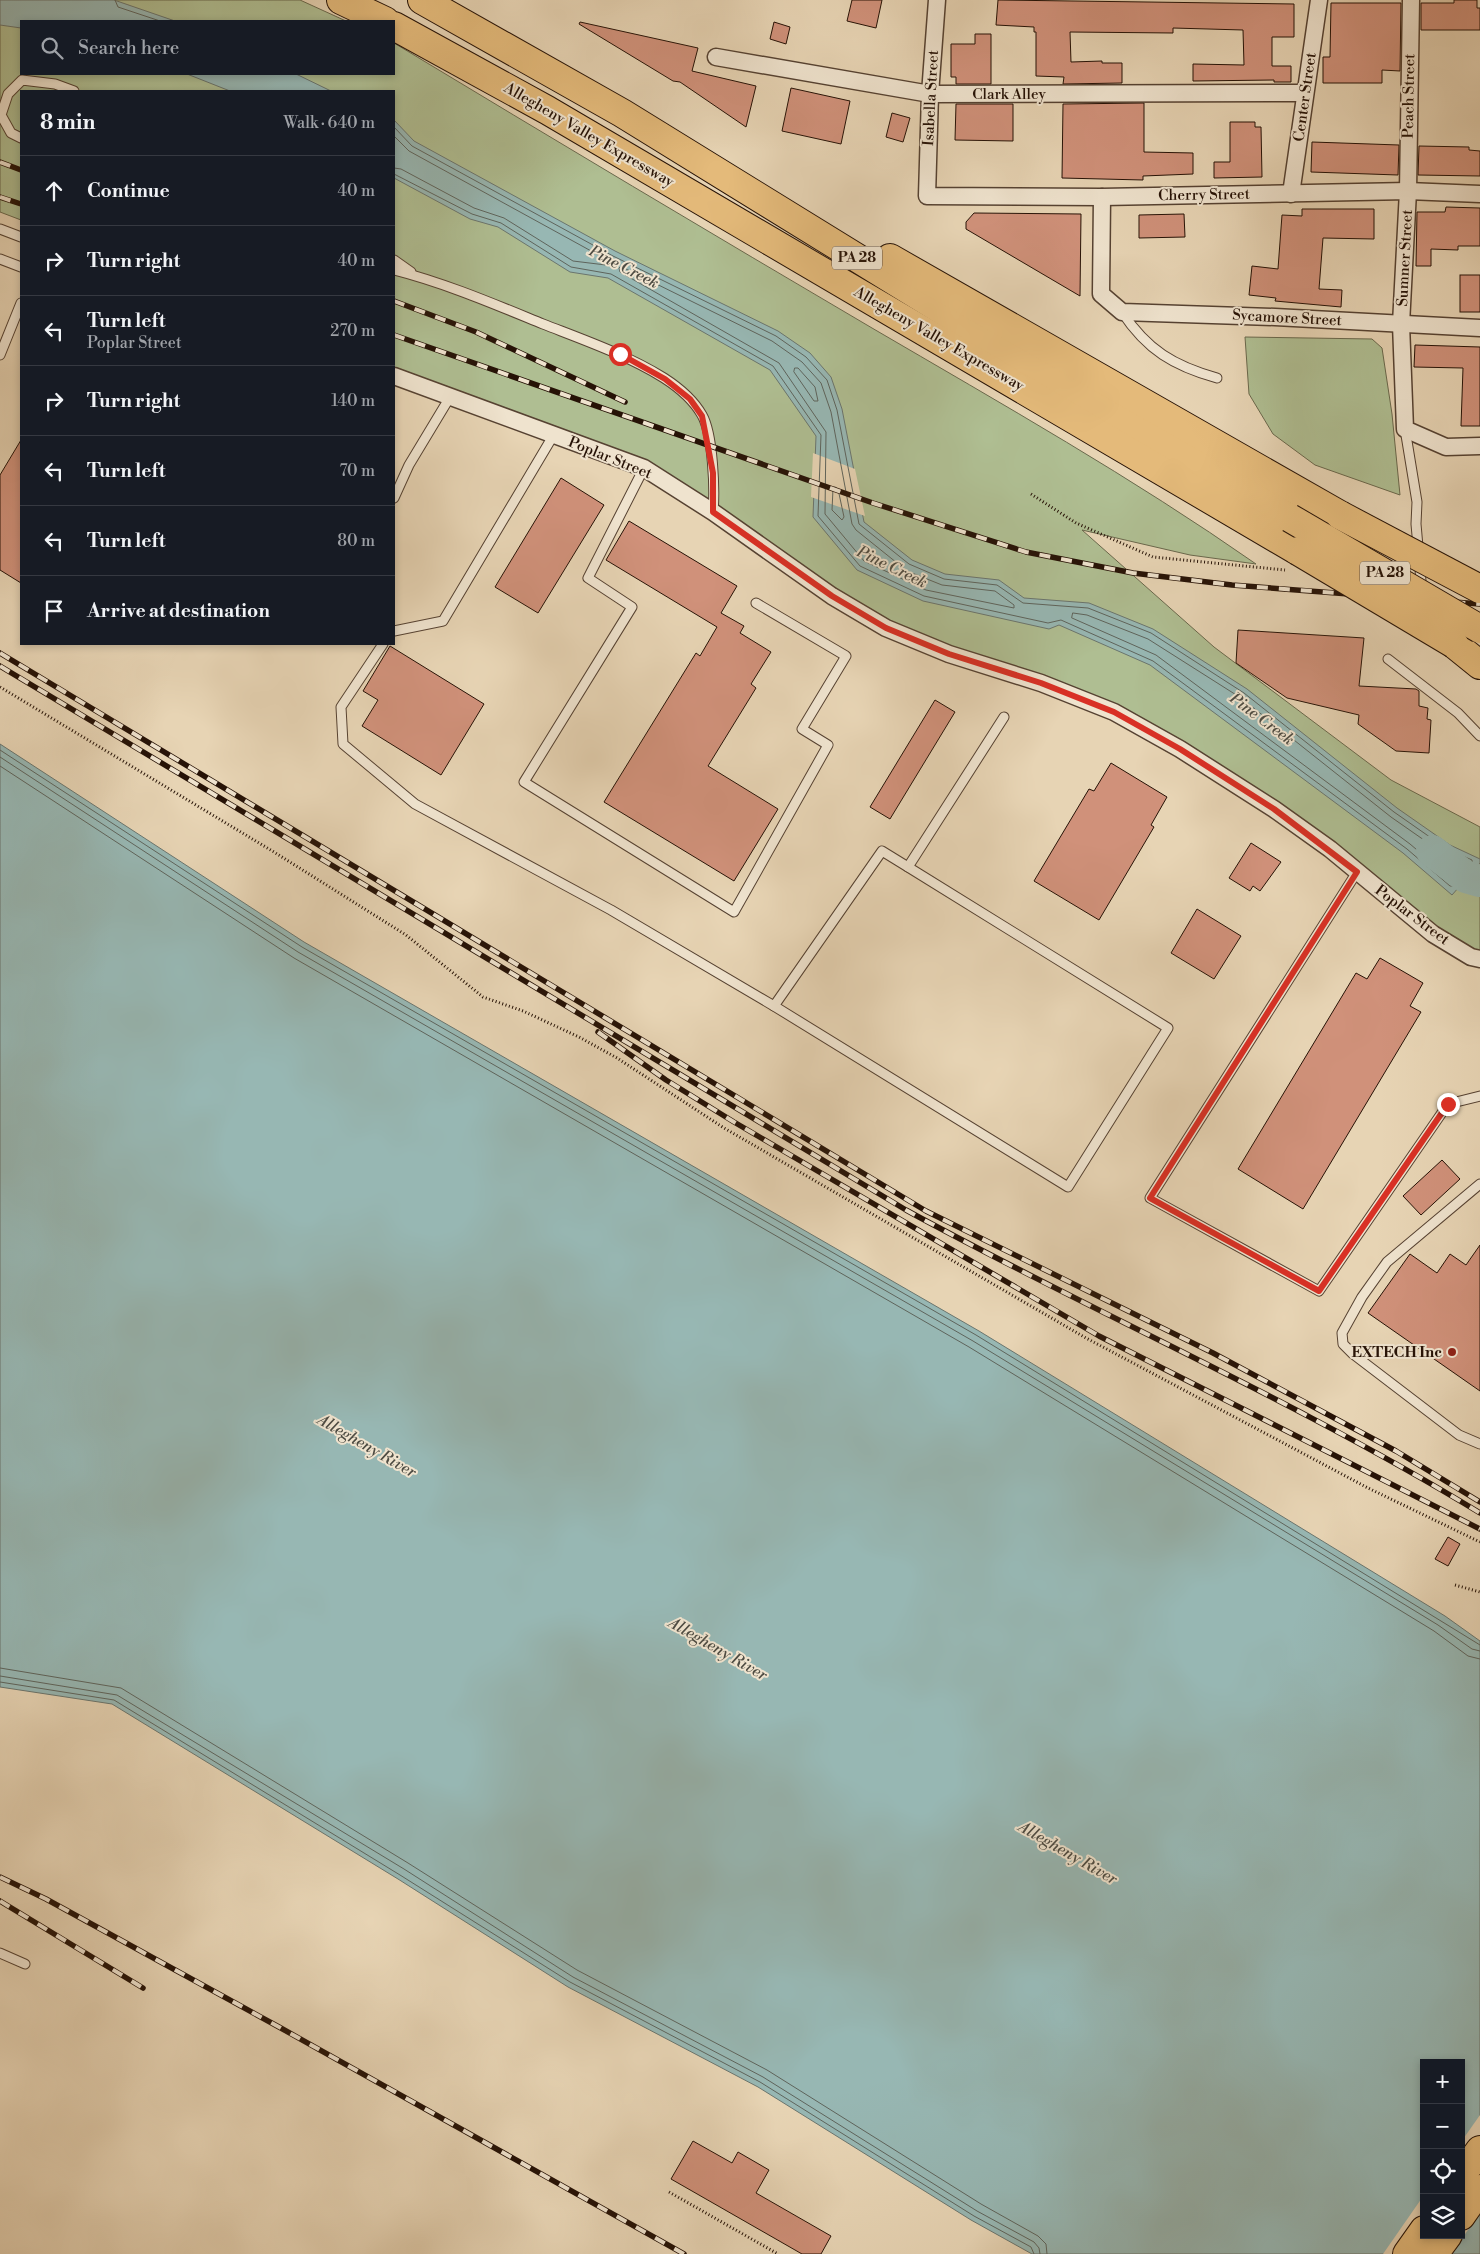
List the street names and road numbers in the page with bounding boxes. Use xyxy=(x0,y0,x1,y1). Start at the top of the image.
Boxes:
street label: Isabella Street xyxy=(919,49,943,147)
street label: Center Street xyxy=(1289,50,1321,143)
street label: Peach Street xyxy=(1399,53,1419,139)
street label: Allegheny Valley Expressway xyxy=(500,78,678,192)
street label: Clark Alley xyxy=(972,85,1046,104)
street label: Cherry Street xyxy=(1158,185,1251,205)
street label: Sumner Street xyxy=(1393,208,1417,307)
road number: PA 28 xyxy=(832,247,882,270)
street label: Allegheny Valley Expressway xyxy=(850,282,1028,396)
street label: Sycamore Street xyxy=(1232,306,1343,330)
street label: Poplar Street xyxy=(565,433,655,484)
road number: PA 28 xyxy=(1360,562,1410,584)
street label: Poplar Street xyxy=(1371,881,1454,950)

